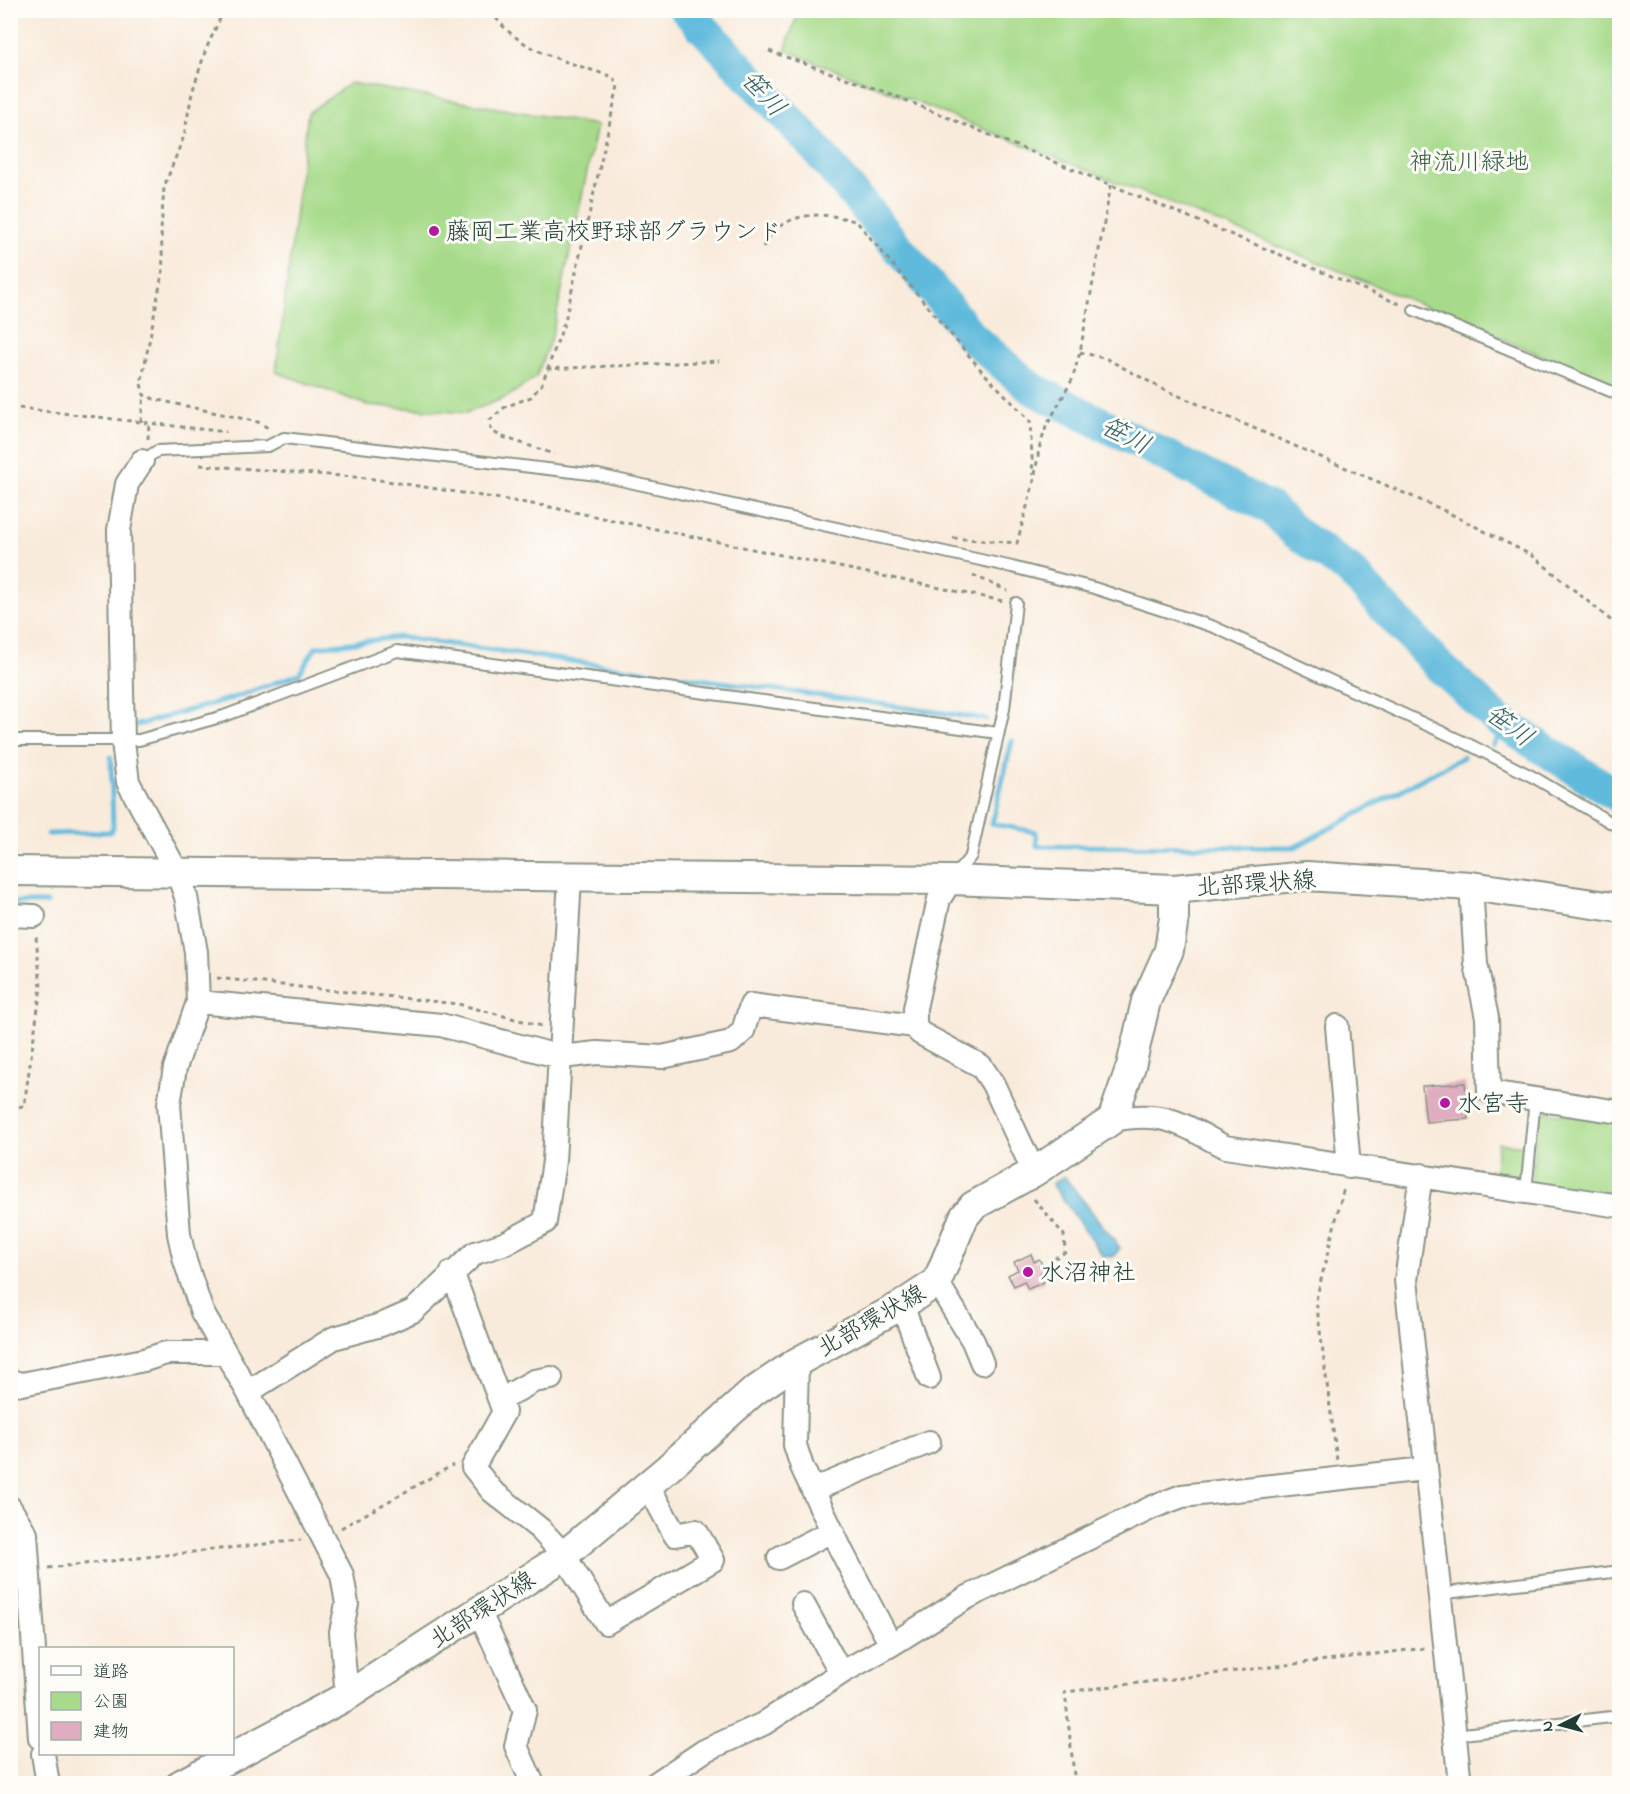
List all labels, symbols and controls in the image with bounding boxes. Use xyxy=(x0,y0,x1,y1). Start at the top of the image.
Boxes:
water label: 笹川 xyxy=(730,63,793,127)
park label: 神流川緑地 xyxy=(1409,146,1529,181)
place label: 藤岡工業高校野球部グラウンド xyxy=(446,216,782,251)
marker: 藤岡工業高校野球部グラウンド xyxy=(427,224,441,238)
water label: 笹川 xyxy=(1093,409,1156,466)
water label: 笹川 xyxy=(1476,697,1540,758)
street label: 北部環状線 xyxy=(1195,864,1317,907)
place label: 水宮寺 xyxy=(1457,1088,1529,1123)
marker: 水宮寺 xyxy=(1438,1096,1452,1110)
place label: 水沼神社 xyxy=(1040,1257,1136,1292)
marker: 水沼神社 xyxy=(1021,1265,1035,1279)
street label: 北部環状線 xyxy=(812,1277,933,1367)
street label: 北部環状線 xyxy=(424,1564,543,1658)
legend xyxy=(39,1647,234,1755)
text: 道路 xyxy=(93,1660,129,1686)
text: 公園 xyxy=(93,1690,129,1716)
north arrow xyxy=(1531,1695,1591,1755)
text: 建物 xyxy=(93,1720,129,1746)
text: N xyxy=(1536,1720,1561,1733)

